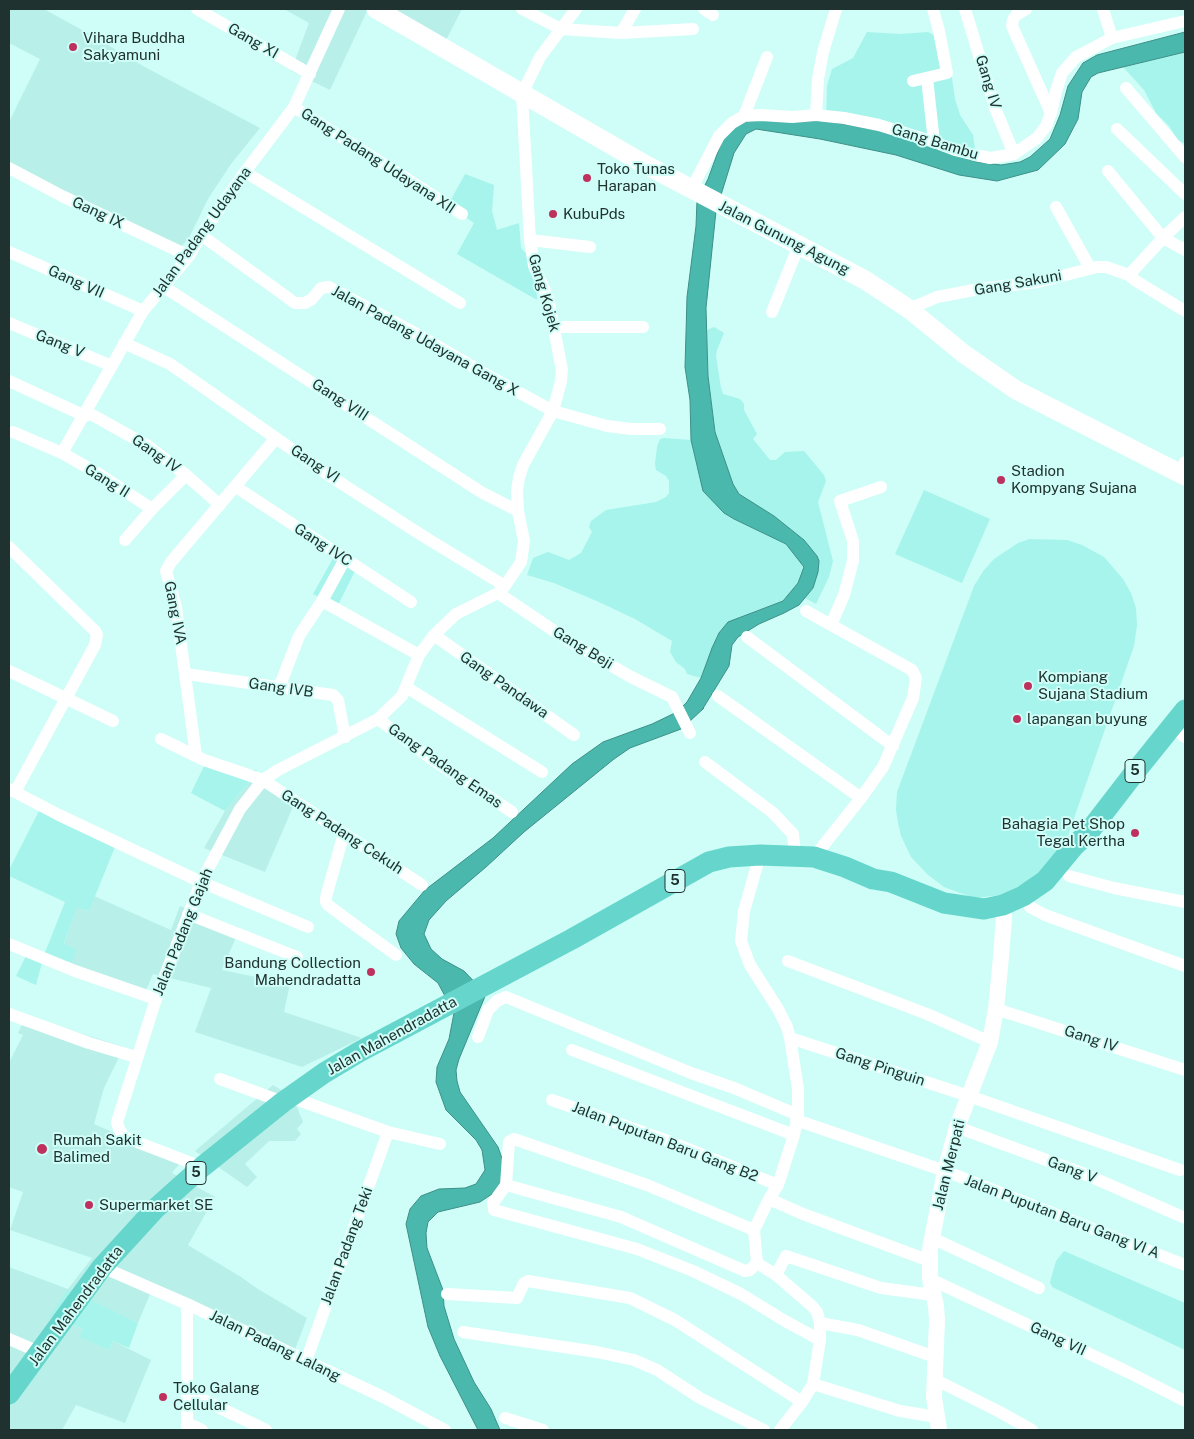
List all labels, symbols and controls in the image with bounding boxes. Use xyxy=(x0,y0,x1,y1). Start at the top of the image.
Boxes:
street label: Gang XI xyxy=(224,19,282,63)
place label: Vihara Buddha Sakyamuni xyxy=(83,29,185,64)
marker: Vihara Buddha Sakyamuni xyxy=(67,41,79,53)
street label: Gang IV xyxy=(971,53,1005,111)
street label: Gang Padang Udayana XII xyxy=(297,104,459,218)
street label: Gang Bambu xyxy=(889,120,981,164)
place label: Toko Tunas Harapan xyxy=(597,160,675,195)
street label: Jalan Padang Udayana xyxy=(149,163,255,301)
marker: Toko Tunas Harapan xyxy=(581,172,593,184)
street label: Gang IX xyxy=(69,193,127,233)
street label: Jalan Gunung Agung xyxy=(716,197,852,279)
place label: KubuPds xyxy=(563,205,625,223)
marker: KubuPds xyxy=(547,208,559,220)
street label: Gang Kojek xyxy=(524,252,564,334)
street label: Gang VII xyxy=(45,262,107,302)
street label: Gang Sakuni xyxy=(973,266,1063,300)
street label: Jalan Padang Udayana Gang X xyxy=(328,282,522,400)
street label: Gang V xyxy=(33,326,87,362)
street label: Gang VIII xyxy=(308,375,372,425)
street label: Gang IV xyxy=(128,431,184,477)
street label: Gang VI xyxy=(287,441,343,487)
street label: Gang II xyxy=(81,460,133,502)
place label: Stadion Kompyang Sujana xyxy=(1011,462,1137,497)
marker: Stadion Kompyang Sujana xyxy=(995,474,1007,486)
street label: Gang IVC xyxy=(291,520,355,570)
street label: Gang IVA xyxy=(160,580,190,646)
street label: Gang Beji xyxy=(550,623,616,673)
street label: Gang Pandawa xyxy=(456,648,552,722)
place label: Kompiang Sujana Stadium xyxy=(1038,668,1148,703)
street label: Gang IVB xyxy=(247,675,315,701)
marker: Kompiang Sujana Stadium xyxy=(1022,680,1034,692)
place label: lapangan buyung xyxy=(1027,710,1148,728)
marker: lapangan buyung xyxy=(1011,713,1023,725)
street label: Gang Padang Emas xyxy=(384,720,506,812)
road number: 5 xyxy=(1125,759,1145,782)
street label: Gang Padang Cekuh xyxy=(278,786,406,878)
place label: Bahagia Pet Shop Tegal Kertha xyxy=(1002,815,1125,850)
marker: Bahagia Pet Shop Tegal Kertha xyxy=(1129,827,1141,839)
street label: Jalan Padang Gajah xyxy=(149,866,217,998)
road number: 5 xyxy=(665,869,685,892)
place label: Bandung Collection Mahendradatta xyxy=(224,954,361,989)
marker: Bandung Collection Mahendradatta xyxy=(365,966,377,978)
street label: Jalan Mahendradatta xyxy=(324,993,460,1079)
street label: Gang IV xyxy=(1062,1022,1120,1056)
street label: Gang Pinguin xyxy=(833,1044,927,1090)
street label: Jalan Puputan Baru Gang B2 xyxy=(569,1098,761,1186)
street label: Jalan Merpati xyxy=(929,1118,969,1212)
place label: Rumah Sakit Balimed xyxy=(53,1131,142,1166)
marker: Rumah Sakit Balimed xyxy=(35,1142,49,1156)
street label: Gang V xyxy=(1045,1153,1099,1187)
road number: 5 xyxy=(186,1162,206,1184)
street label: Jalan Puputan Baru Gang VI A xyxy=(962,1171,1162,1263)
street label: Jalan Padang Teki xyxy=(317,1185,377,1307)
place label: Supermarket SE xyxy=(99,1196,213,1214)
marker: Supermarket SE xyxy=(83,1199,95,1211)
street label: Jalan Mahendradatta xyxy=(25,1242,127,1370)
street label: Jalan Padang Lalang xyxy=(207,1307,343,1385)
street label: Gang VII xyxy=(1027,1318,1089,1360)
place label: Toko Galang Cellular xyxy=(173,1379,260,1414)
marker: Toko Galang Cellular xyxy=(157,1391,169,1403)

